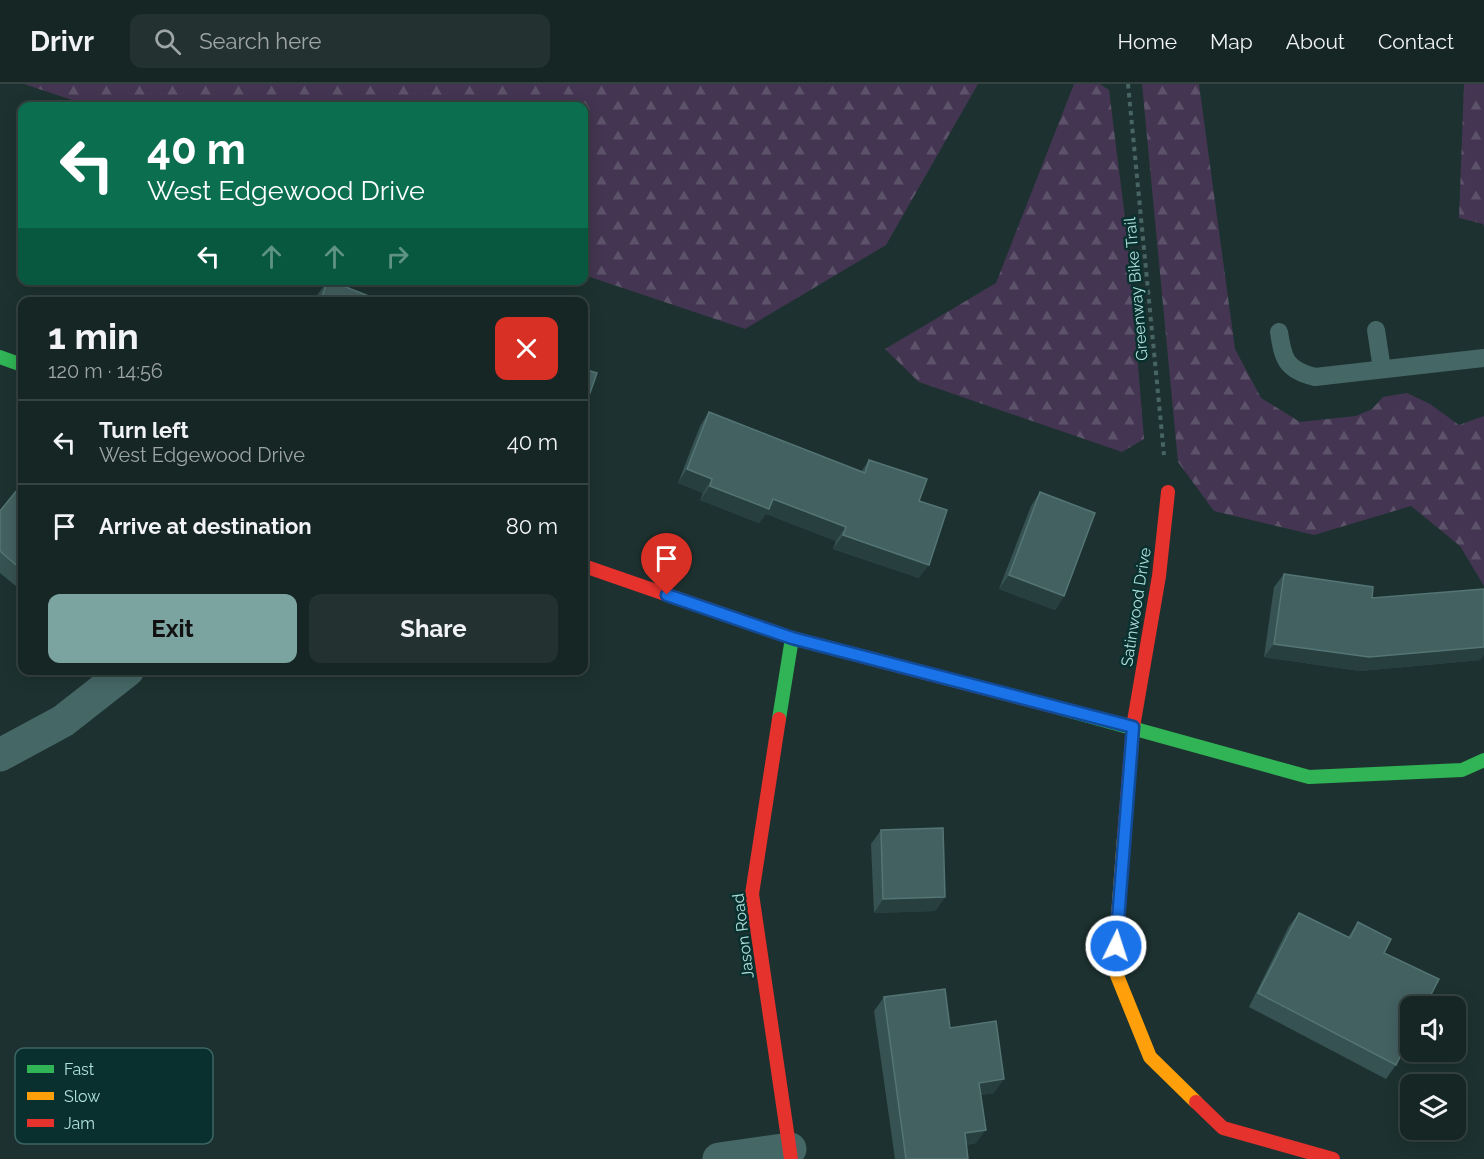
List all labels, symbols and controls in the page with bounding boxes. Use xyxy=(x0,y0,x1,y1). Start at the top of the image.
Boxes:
search box xyxy=(130,14,550,68)
text: Drivr xyxy=(30,25,94,58)
icon: search xyxy=(151,25,184,58)
text: Search here xyxy=(199,28,321,54)
text: Home xyxy=(1118,29,1177,54)
text: Map xyxy=(1210,29,1253,54)
text: About xyxy=(1286,29,1345,54)
text: Contact xyxy=(1378,29,1454,54)
text: 40 m xyxy=(147,125,246,174)
icon: left xyxy=(48,126,126,204)
text: West Edgewood Drive xyxy=(147,175,425,206)
street label: Greenway Bike Trail xyxy=(1120,216,1152,362)
icon: left xyxy=(192,240,225,273)
icon: ahead xyxy=(255,240,288,273)
icon: ahead xyxy=(318,240,351,273)
icon: right xyxy=(381,240,414,273)
text: 1 min xyxy=(48,315,139,357)
button: close xyxy=(495,317,558,380)
text: 120 m · 14:56 xyxy=(48,359,163,383)
text: Turn left xyxy=(99,417,189,443)
icon: left xyxy=(48,426,81,459)
text: 40 m xyxy=(507,429,558,455)
text: West Edgewood Drive xyxy=(99,443,305,467)
icon: arrive xyxy=(48,510,81,543)
text: Arrive at destination xyxy=(99,513,312,539)
text: 80 m xyxy=(506,513,558,539)
pin xyxy=(641,533,692,595)
icon: arrive xyxy=(650,542,683,575)
street label: Satinwood Drive xyxy=(1117,546,1155,668)
button: Exit xyxy=(48,594,297,663)
button: Share xyxy=(309,594,558,663)
street label: Jason Road xyxy=(728,892,758,980)
position arrow xyxy=(1084,914,1148,978)
map controls xyxy=(1400,996,1466,1140)
button: sound xyxy=(1400,996,1466,1062)
legend xyxy=(15,1048,213,1144)
text: Fast xyxy=(64,1060,95,1079)
button: layers xyxy=(1400,1074,1466,1140)
text: Slow xyxy=(64,1087,100,1106)
text: Jam xyxy=(64,1114,95,1133)

